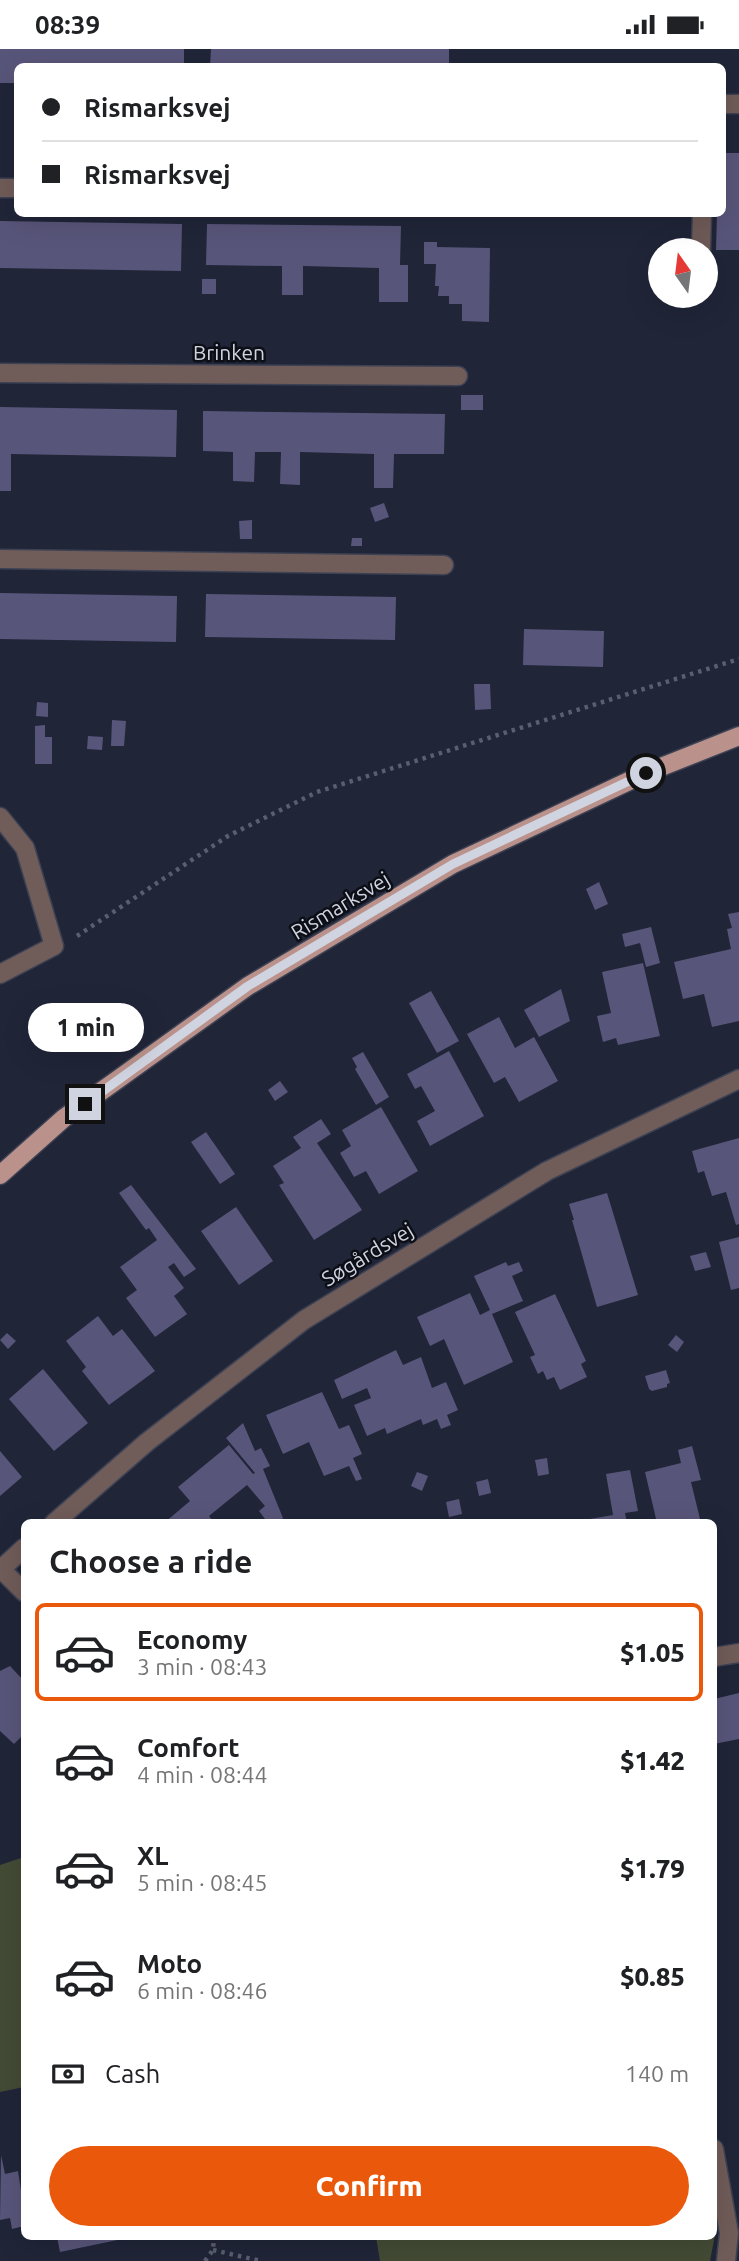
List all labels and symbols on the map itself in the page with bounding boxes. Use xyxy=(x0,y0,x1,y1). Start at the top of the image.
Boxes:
north arrow xyxy=(648,238,718,308)
street label: Brinken xyxy=(193,340,265,364)
route start xyxy=(630,757,662,789)
street label: Rismarksvej xyxy=(286,866,394,944)
callout: 1 min xyxy=(27,1003,143,1051)
route end xyxy=(69,1088,101,1120)
street label: Søgårdsvej xyxy=(317,1217,417,1291)

